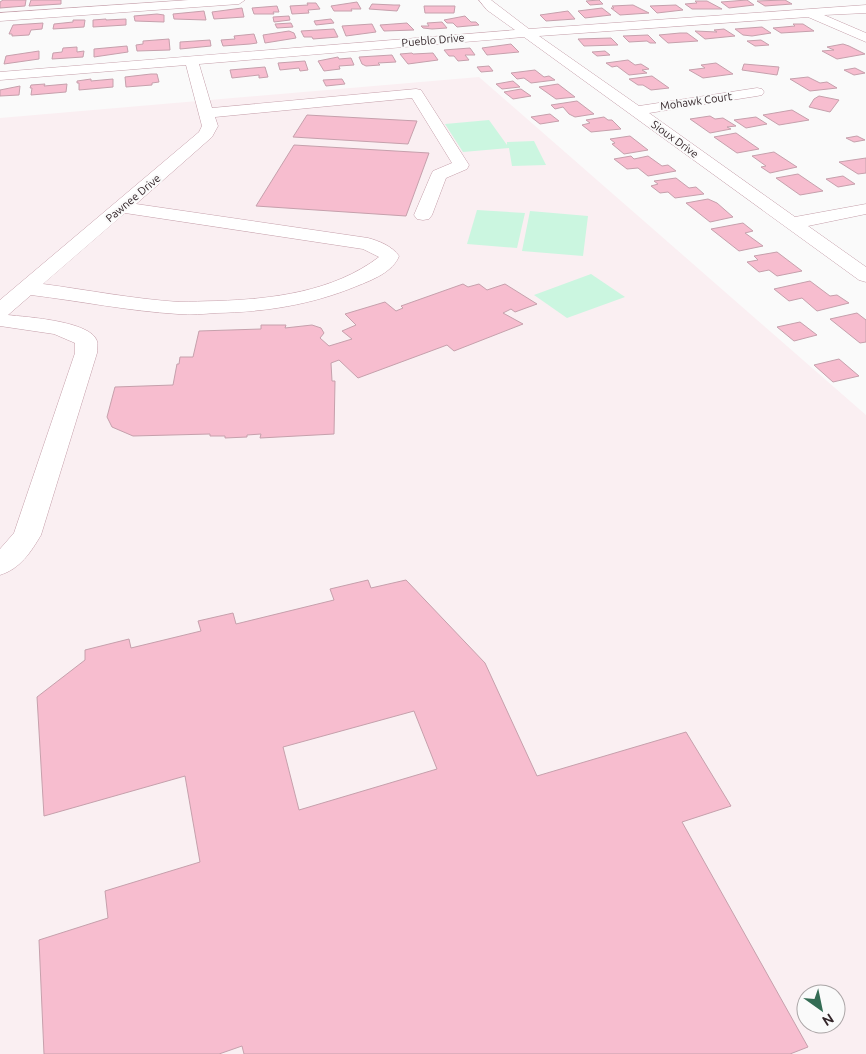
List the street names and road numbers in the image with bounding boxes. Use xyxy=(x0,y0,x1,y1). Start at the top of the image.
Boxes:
street label: Pueblo Drive xyxy=(401,31,465,49)
street label: Mohawk Court xyxy=(659,90,733,112)
street label: Sioux Drive xyxy=(649,118,701,160)
street label: Pawnee Drive xyxy=(103,172,163,224)

